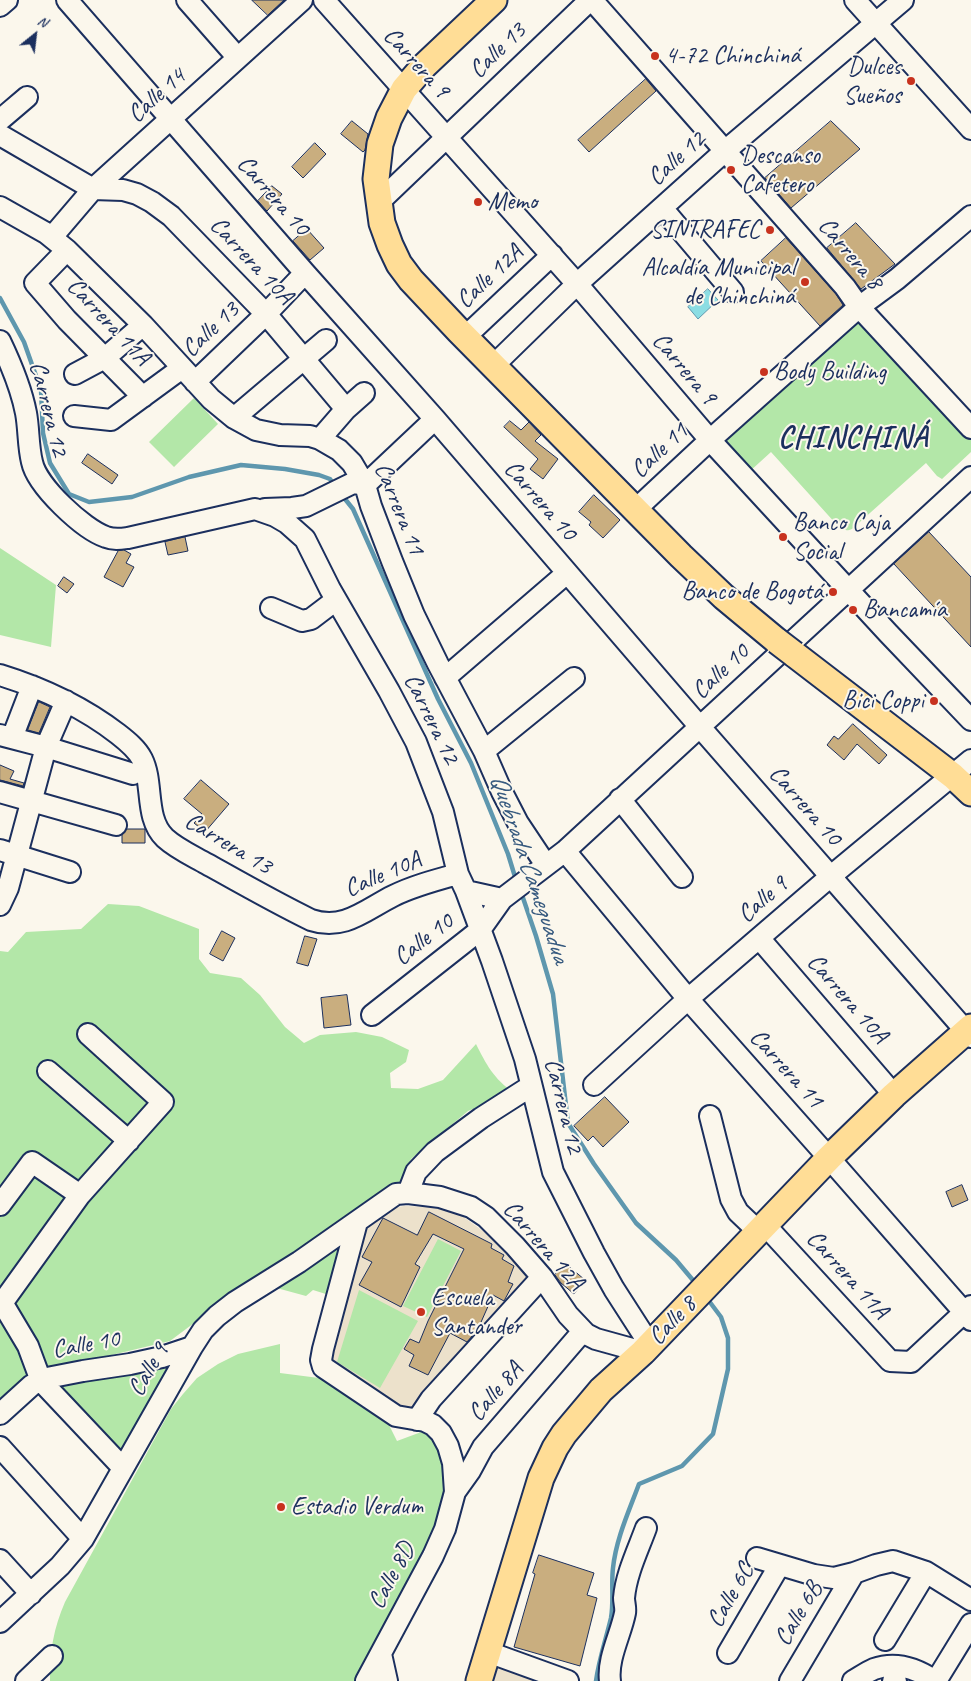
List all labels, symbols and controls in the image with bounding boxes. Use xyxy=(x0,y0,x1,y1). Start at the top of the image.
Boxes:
north arrow xyxy=(10,10,60,60)
text: N xyxy=(35,12,50,31)
street label: Calle 13 xyxy=(463,17,533,85)
street label: Carrera 9 xyxy=(376,21,456,105)
place label: 4-72 Chinchiná xyxy=(665,41,800,71)
marker: 4-72 Chinchiná xyxy=(649,50,661,62)
place label: Dulces Sueños xyxy=(843,52,901,111)
street label: Calle 14 xyxy=(122,62,192,130)
marker: Dulces Sueños xyxy=(905,75,917,87)
street label: Calle 12 xyxy=(642,125,712,193)
place label: Descanso Cafetero xyxy=(741,141,820,200)
street label: Carrera 10 xyxy=(230,150,316,242)
marker: Descanso Cafetero xyxy=(725,164,737,176)
place label: Memo xyxy=(488,187,537,217)
marker: Memo xyxy=(472,196,484,208)
street label: Carrera 10A xyxy=(203,211,299,311)
street label: Carrera 8 xyxy=(811,212,889,296)
place label: SINTRAFEC xyxy=(650,215,760,245)
marker: SINTRAFEC xyxy=(764,224,776,236)
street label: Calle 12A xyxy=(450,239,530,315)
place label: Alcaldía Municipal de Chinchiná xyxy=(642,253,795,312)
street label: Carrera 11A xyxy=(60,272,156,372)
marker: Alcaldía Municipal de Chinchiná xyxy=(799,276,811,288)
street label: Calle 13 xyxy=(176,296,246,364)
street label: Carrera 9 xyxy=(645,327,723,411)
place label: Body Building xyxy=(774,357,886,387)
street label: Carrera 12 xyxy=(22,358,74,460)
marker: Body Building xyxy=(758,366,770,378)
street label: Calle 11 xyxy=(625,417,695,485)
district label: CHINCHINÁ xyxy=(779,421,927,457)
street label: Carrera 10 xyxy=(497,455,583,547)
street label: Carrera 11 xyxy=(367,459,431,559)
place label: Banco Caja Social xyxy=(793,508,890,567)
marker: Banco Caja Social xyxy=(777,531,789,543)
place label: Banco de Bogotá xyxy=(681,577,823,607)
marker: Banco de Bogotá xyxy=(827,586,839,598)
place label: Bancamía xyxy=(863,595,947,625)
marker: Bancamía xyxy=(847,604,859,616)
street label: Calle 10 xyxy=(686,638,756,706)
street label: Carrera 12 xyxy=(396,669,466,769)
place label: Bici Coppi xyxy=(842,686,924,716)
marker: Bici Coppi xyxy=(928,695,940,707)
street label: Carrera 10 xyxy=(762,760,848,852)
water label: Quebrada Cameguadua xyxy=(482,770,576,968)
street label: Carrera 13 xyxy=(179,806,277,882)
street label: Calle 10A xyxy=(340,845,426,905)
street label: Calle 9 xyxy=(732,870,794,930)
street label: Calle 10 xyxy=(388,907,460,973)
street label: Carrera 10A xyxy=(800,948,894,1050)
street label: Carrera 11 xyxy=(743,1023,829,1115)
street label: Carrera 12 xyxy=(537,1055,589,1157)
street label: Carrera 12A xyxy=(496,1195,590,1297)
street label: Carrera 11A xyxy=(799,1224,895,1326)
place label: Escuela Santander xyxy=(431,1283,522,1342)
street label: Calle 8 xyxy=(643,1290,703,1352)
marker: Escuela Santander xyxy=(415,1306,427,1318)
street label: Calle 10 xyxy=(50,1324,122,1366)
street label: Calle 9 xyxy=(122,1338,176,1402)
street label: Calle 8A xyxy=(462,1356,530,1428)
place label: Estadio Verdum xyxy=(291,1492,423,1522)
marker: Estadio Verdum xyxy=(275,1501,287,1513)
street label: Calle 8D xyxy=(362,1538,422,1614)
street label: Calle 6C xyxy=(701,1559,761,1633)
street label: Calle 6B xyxy=(768,1576,830,1652)

